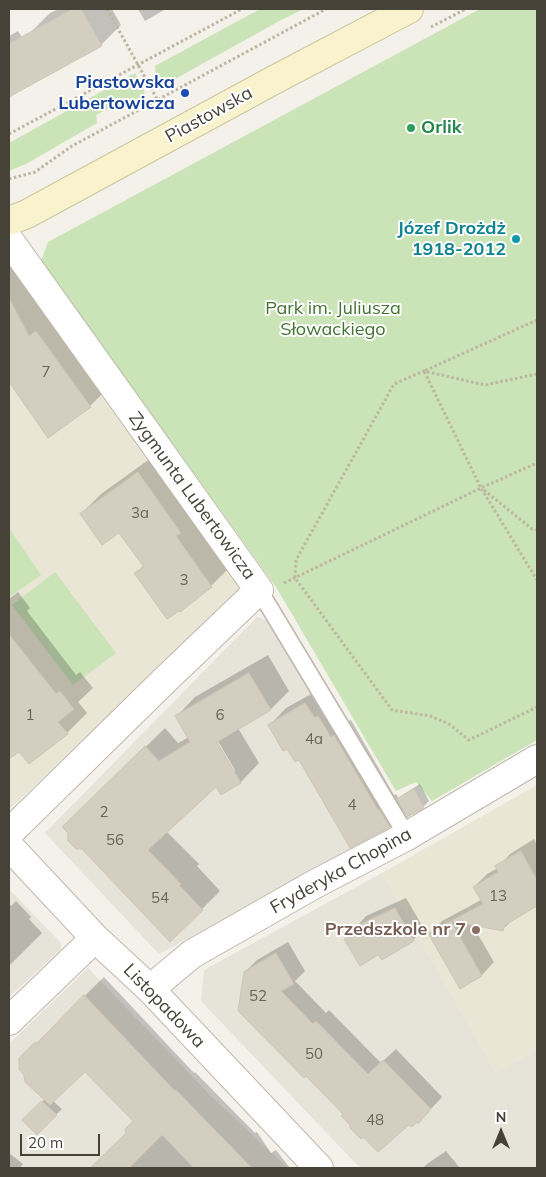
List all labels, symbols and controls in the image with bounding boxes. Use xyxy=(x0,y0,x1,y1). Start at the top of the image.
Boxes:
place label: Piastowska Lubertowicza xyxy=(58,72,175,115)
street label: Piastowska xyxy=(162,82,256,148)
marker: Piastowska Lubertowicza xyxy=(179,87,191,99)
place label: Orlik xyxy=(421,117,462,139)
marker: Orlik xyxy=(405,122,417,134)
place label: Józef Drożdż 1918-2012 xyxy=(397,218,506,260)
marker: Józef Drożdż 1918-2012 xyxy=(510,233,522,245)
park label: Park im. Juliusza Słowackiego xyxy=(265,298,401,340)
house number: 7 xyxy=(42,363,50,381)
street label: Zygmunta Lubertowicza xyxy=(124,408,260,584)
house number: 3a xyxy=(131,504,149,522)
house number: 3 xyxy=(180,571,188,589)
house number: 1 xyxy=(26,706,34,724)
house number: 6 xyxy=(216,706,224,724)
house number: 4a xyxy=(305,730,323,748)
house number: 4 xyxy=(348,796,356,814)
house number: 2 xyxy=(100,803,108,821)
street label: Fryderyka Chopina xyxy=(267,823,415,919)
house number: 56 xyxy=(106,831,124,849)
house number: 13 xyxy=(489,887,507,905)
house number: 54 xyxy=(151,889,169,907)
place label: Przedszkole nr 7 xyxy=(325,919,466,941)
marker: Przedszkole nr 7 xyxy=(470,924,482,936)
street label: Listopadowa xyxy=(119,960,209,1052)
house number: 52 xyxy=(249,987,267,1005)
house number: 50 xyxy=(305,1045,323,1063)
north arrow xyxy=(476,1107,526,1157)
text: N xyxy=(496,1108,506,1126)
house number: 48 xyxy=(366,1111,384,1129)
scale bar xyxy=(22,1124,102,1156)
text: 20 m xyxy=(28,1133,63,1152)

